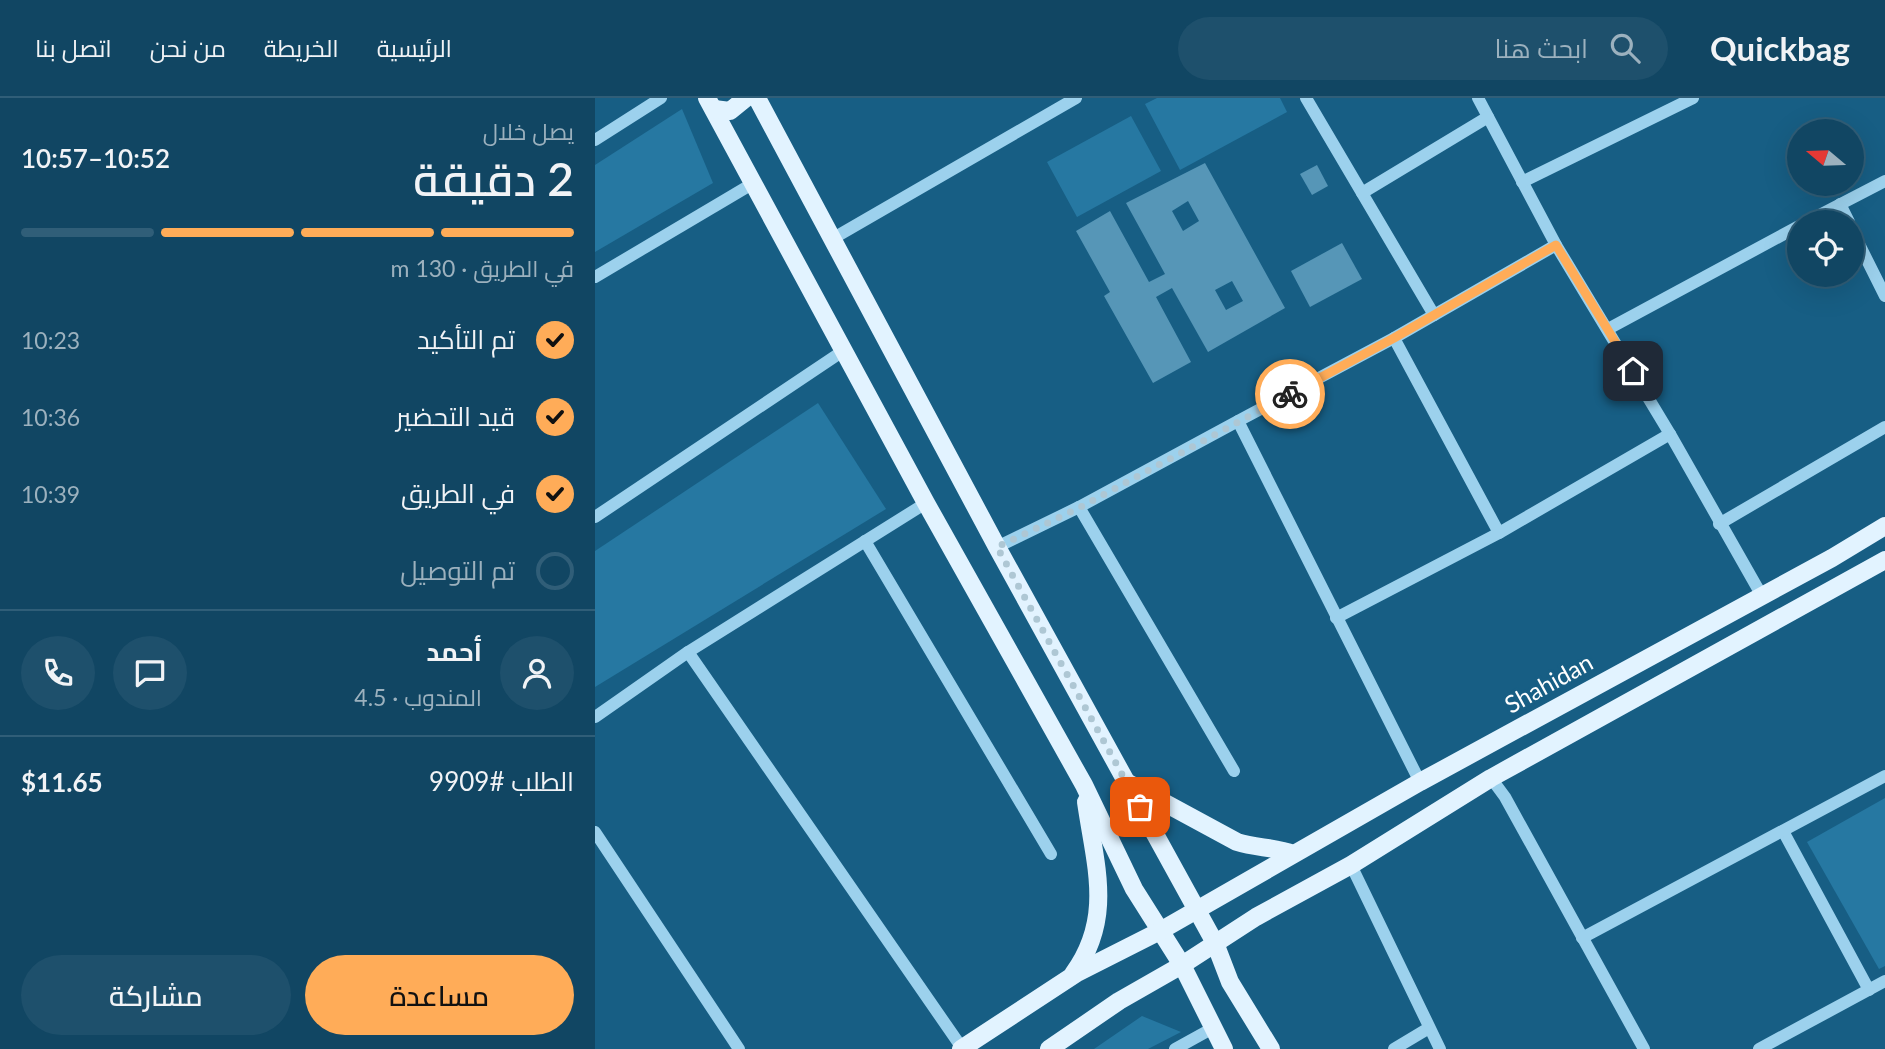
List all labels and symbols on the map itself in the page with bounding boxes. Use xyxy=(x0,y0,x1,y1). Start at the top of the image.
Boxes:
north arrow xyxy=(1787,119,1864,196)
pin xyxy=(1603,341,1663,401)
courier xyxy=(1255,359,1325,429)
street label: Shahidan xyxy=(1499,647,1597,719)
pin xyxy=(1110,777,1170,837)

